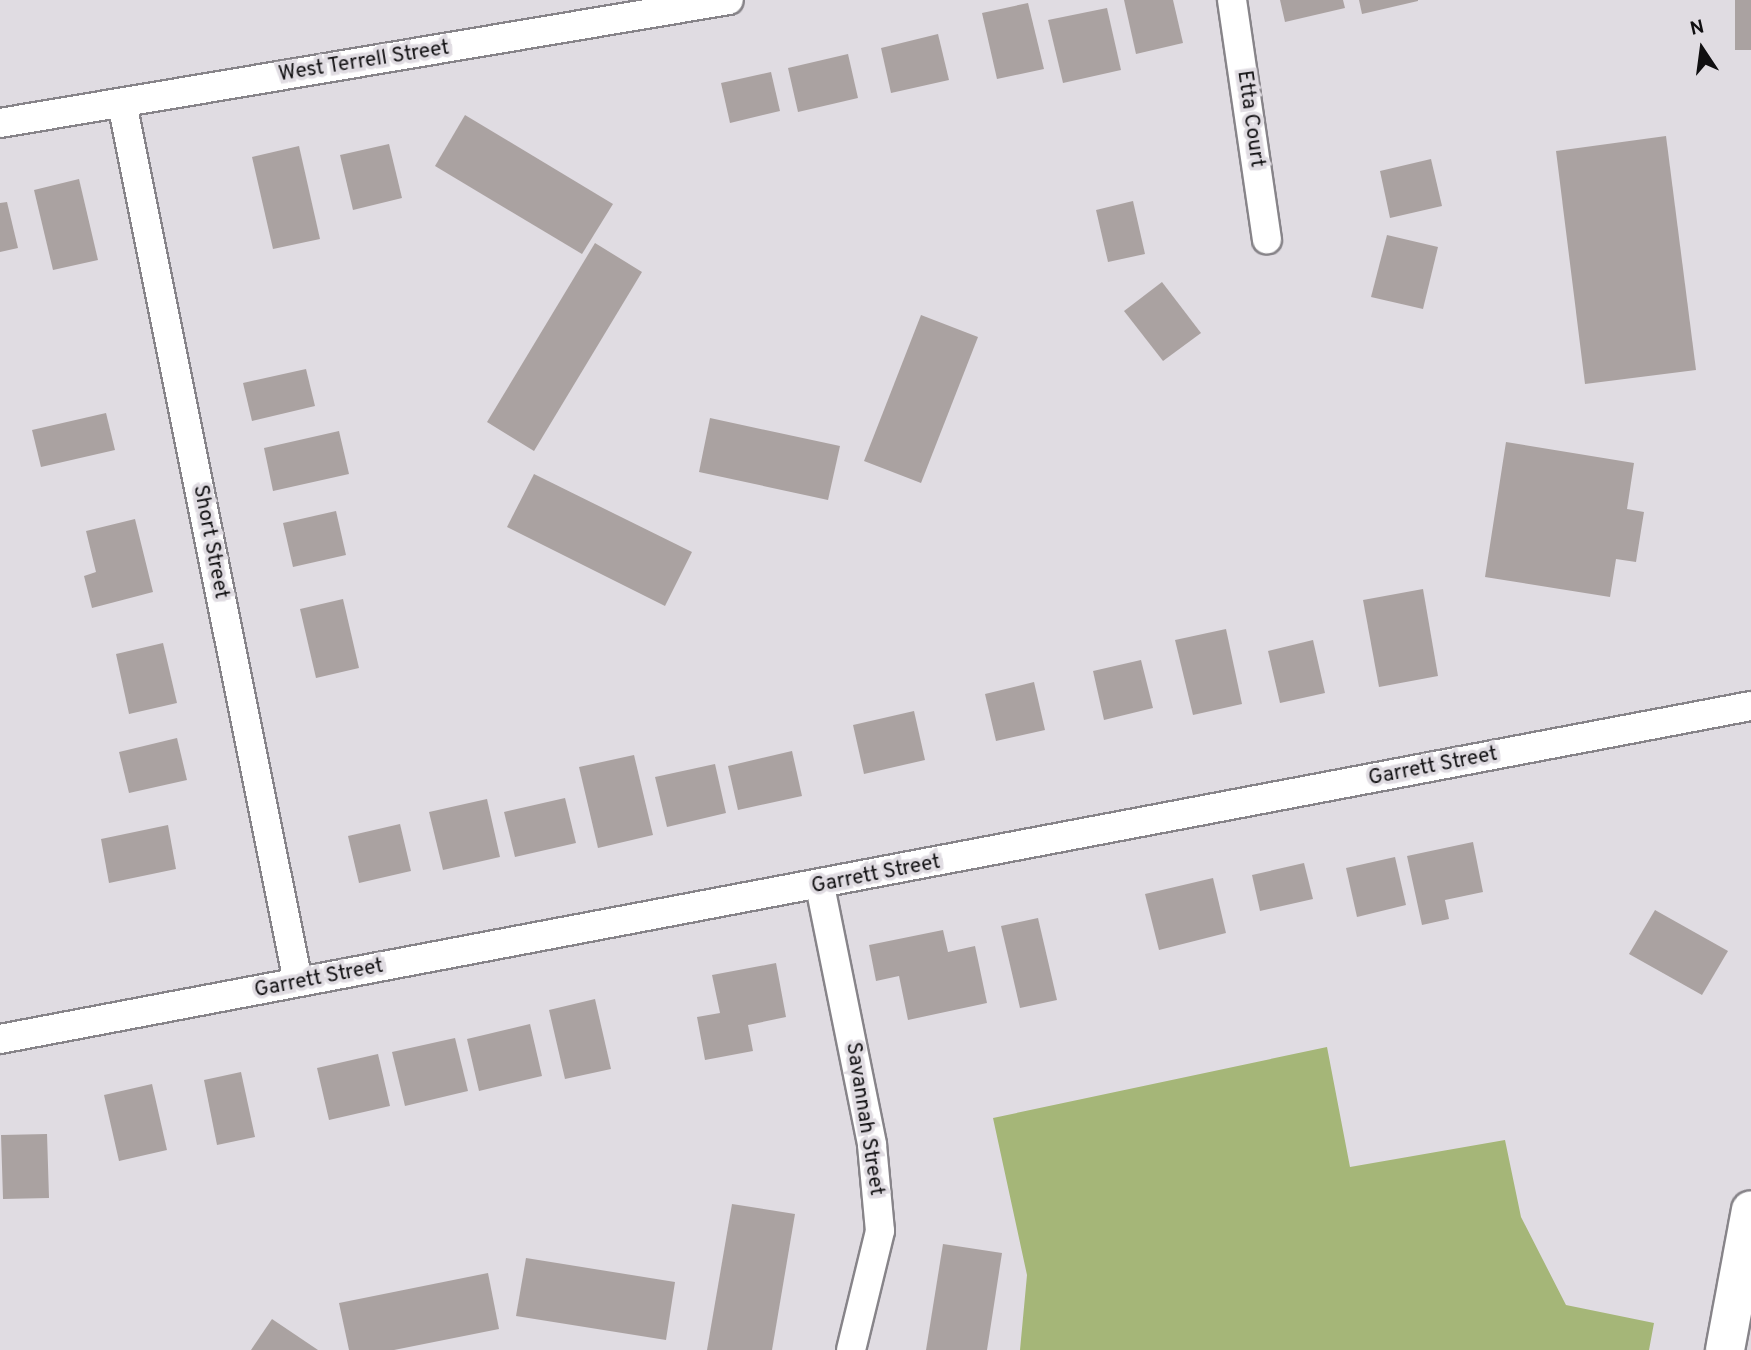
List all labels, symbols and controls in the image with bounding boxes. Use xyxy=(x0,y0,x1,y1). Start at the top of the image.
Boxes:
north arrow xyxy=(1667,14,1737,84)
text: N xyxy=(1688,15,1707,42)
street label: West Terrell Street xyxy=(276,36,452,88)
street label: Etta Court xyxy=(1231,69,1269,169)
street label: Short Street xyxy=(187,483,233,601)
street label: Garrett Street xyxy=(1366,742,1500,792)
street label: Garrett Street xyxy=(809,850,943,900)
street label: Garrett Street xyxy=(252,954,386,1004)
street label: Savannah Street xyxy=(839,1041,889,1197)

